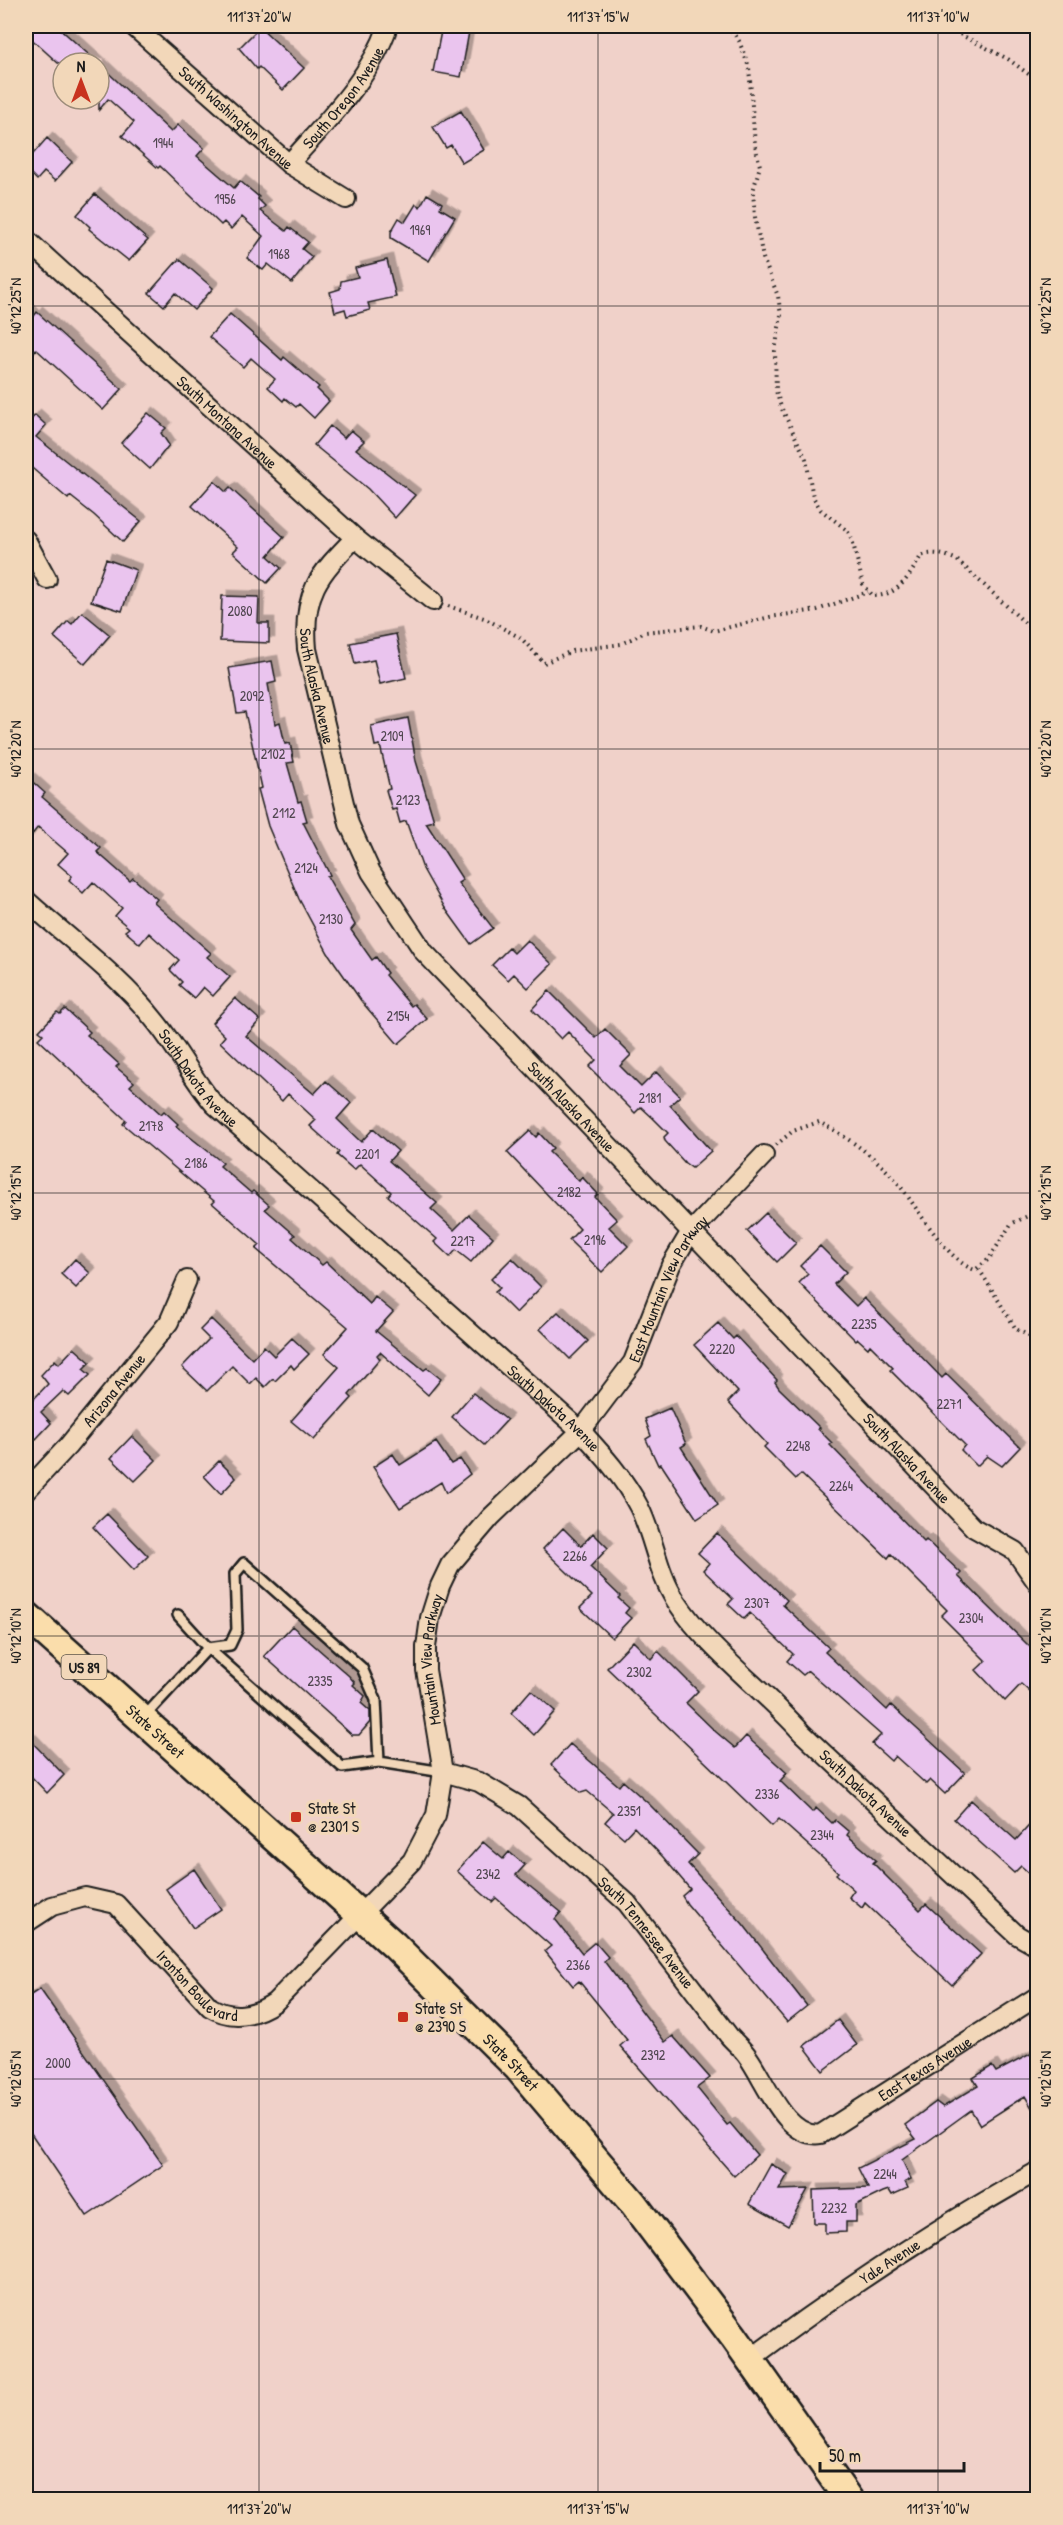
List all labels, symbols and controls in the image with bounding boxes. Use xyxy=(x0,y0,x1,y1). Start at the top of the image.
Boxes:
text: 111°37'20"W xyxy=(227,6,292,27)
text: 111°37'15"W xyxy=(567,6,630,27)
text: 111°37'10"W xyxy=(907,6,970,27)
street label: South Oregon Avenue xyxy=(297,42,389,153)
north arrow xyxy=(51,51,111,111)
text: N xyxy=(77,55,86,77)
street label: South Washington Avenue xyxy=(174,61,299,175)
house number: 1944 xyxy=(153,133,173,152)
house number: 1956 xyxy=(214,189,236,208)
house number: 1969 xyxy=(410,220,430,239)
house number: 1968 xyxy=(268,244,290,263)
text: 40°12'25"N xyxy=(5,278,26,334)
text: 40°12'25"N xyxy=(1035,278,1056,334)
street label: South Montana Avenue xyxy=(172,370,283,474)
house number: 2080 xyxy=(227,601,253,620)
street label: South Alaska Avenue xyxy=(295,628,341,747)
house number: 2092 xyxy=(240,686,265,705)
text: 40°12'20"N xyxy=(5,720,26,778)
text: 40°12'20"N xyxy=(1035,720,1056,778)
house number: 2109 xyxy=(380,726,404,745)
house number: 2102 xyxy=(261,744,286,763)
house number: 2123 xyxy=(396,790,420,809)
house number: 2112 xyxy=(272,803,296,822)
house number: 2124 xyxy=(294,858,318,877)
house number: 2130 xyxy=(319,909,343,928)
house number: 2154 xyxy=(387,1006,409,1025)
street label: South Dakota Avenue xyxy=(154,1024,244,1132)
street label: South Alaska Avenue xyxy=(523,1056,621,1157)
house number: 2181 xyxy=(639,1088,661,1107)
house number: 2178 xyxy=(139,1116,163,1135)
house number: 2201 xyxy=(355,1144,379,1163)
house number: 2186 xyxy=(184,1153,208,1172)
text: 40°12'15"N xyxy=(5,1165,26,1221)
text: 40°12'15"N xyxy=(1035,1165,1056,1221)
house number: 2182 xyxy=(557,1182,582,1201)
street label: East Mountain View Parkway xyxy=(623,1210,713,1365)
house number: 2196 xyxy=(584,1230,607,1249)
house number: 2217 xyxy=(450,1231,476,1250)
house number: 2235 xyxy=(851,1314,877,1333)
house number: 2220 xyxy=(709,1339,735,1358)
street label: Arizona Avenue xyxy=(77,1348,151,1431)
street label: South Dakota Avenue xyxy=(503,1359,606,1457)
house number: 2271 xyxy=(936,1394,962,1413)
street label: South Alaska Avenue xyxy=(858,1408,956,1509)
house number: 2248 xyxy=(786,1436,810,1455)
house number: 2264 xyxy=(829,1476,853,1495)
house number: 2266 xyxy=(563,1546,588,1565)
street label: Mountain View Parkway xyxy=(415,1590,448,1727)
house number: 2307 xyxy=(744,1593,770,1612)
text: 40°12'10"N xyxy=(5,1608,26,1664)
house number: 2304 xyxy=(959,1608,983,1627)
text: 40°12'10"N xyxy=(1035,1608,1056,1664)
road number: US 89 xyxy=(62,1655,106,1679)
house number: 2302 xyxy=(626,1662,652,1681)
house number: 2335 xyxy=(307,1671,333,1690)
street label: State Street xyxy=(121,1699,190,1764)
street label: South Dakota Avenue xyxy=(815,1744,917,1842)
house number: 2336 xyxy=(755,1784,780,1803)
place label: State St @ 2301 S xyxy=(308,1797,360,1837)
house number: 2351 xyxy=(617,1801,641,1820)
marker: State St @ 2301 S xyxy=(289,1810,303,1824)
house number: 2344 xyxy=(810,1825,834,1844)
house number: 2342 xyxy=(476,1864,501,1883)
street label: South Tennessee Avenue xyxy=(593,1871,700,1993)
street label: Ironton Boulevard xyxy=(152,1945,238,2026)
house number: 2366 xyxy=(566,1955,590,1974)
place label: State St @ 2390 S xyxy=(415,1997,467,2037)
marker: State St @ 2390 S xyxy=(396,2010,410,2024)
street label: State Street xyxy=(478,2029,544,2096)
street label: East Texas Avenue xyxy=(874,2030,976,2106)
house number: 2392 xyxy=(641,2045,666,2064)
text: 40°12'05"N xyxy=(5,2051,26,2107)
text: 40°12'05"N xyxy=(1035,2051,1056,2107)
house number: 2000 xyxy=(45,2053,71,2072)
house number: 2244 xyxy=(873,2164,897,2183)
house number: 2232 xyxy=(821,2198,847,2217)
street label: Yale Avenue xyxy=(855,2233,925,2289)
scale bar xyxy=(820,2435,964,2473)
text: 50 m xyxy=(829,2443,861,2468)
text: 111°37'20"W xyxy=(227,2498,292,2519)
text: 111°37'15"W xyxy=(567,2498,630,2519)
text: 111°37'10"W xyxy=(907,2498,970,2519)

